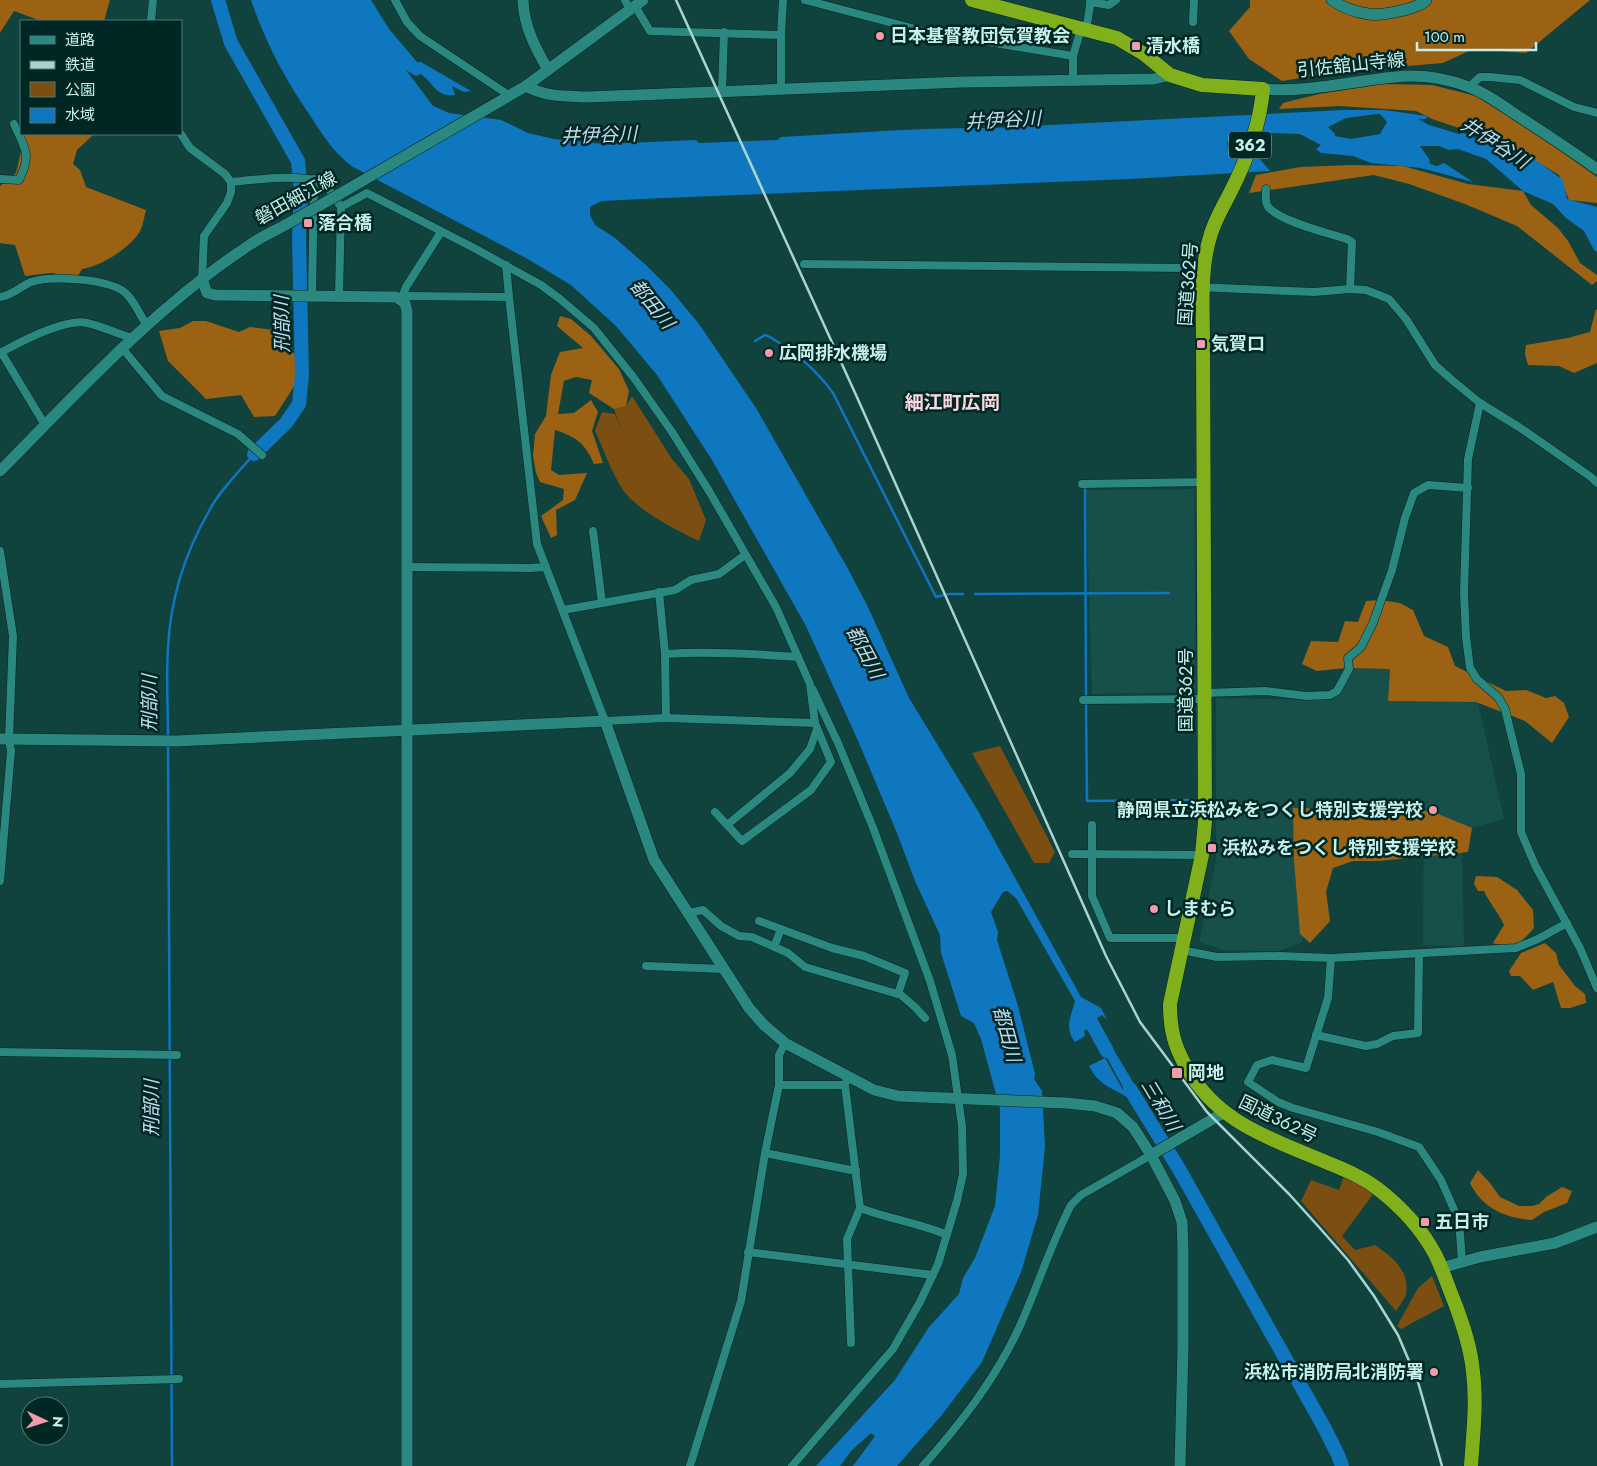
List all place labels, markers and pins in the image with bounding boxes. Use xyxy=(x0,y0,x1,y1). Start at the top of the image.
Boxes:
place label: 日本基督教団気賀教会 xyxy=(890,23,1070,49)
marker: 日本基督教団気賀教会 xyxy=(874,30,886,42)
place label: 清水橋 xyxy=(1146,33,1200,59)
marker: 清水橋 xyxy=(1130,40,1142,52)
place label: 落合橋 xyxy=(318,210,372,236)
marker: 落合橋 xyxy=(302,217,314,229)
place label: 気賀口 xyxy=(1211,331,1265,357)
marker: 気賀口 xyxy=(1195,338,1207,350)
place label: 広岡排水機場 xyxy=(779,340,887,366)
marker: 広岡排水機場 xyxy=(763,347,775,359)
place label: 静岡県立浜松みをつくし特別支援学校 xyxy=(1117,797,1423,823)
marker: 静岡県立浜松みをつくし特別支援学校 xyxy=(1427,804,1439,816)
place label: 浜松みをつくし特別支援学校 xyxy=(1222,835,1456,861)
marker: 浜松みをつくし特別支援学校 xyxy=(1206,842,1218,854)
place label: しまむら xyxy=(1164,896,1236,922)
marker: しまむら xyxy=(1148,903,1160,915)
place label: 岡地 xyxy=(1188,1060,1224,1086)
marker: 岡地 xyxy=(1170,1066,1184,1080)
place label: 五日市 xyxy=(1435,1209,1489,1235)
marker: 五日市 xyxy=(1419,1216,1431,1228)
place label: 浜松市消防局北消防署 xyxy=(1244,1359,1424,1385)
marker: 浜松市消防局北消防署 xyxy=(1428,1366,1440,1378)

